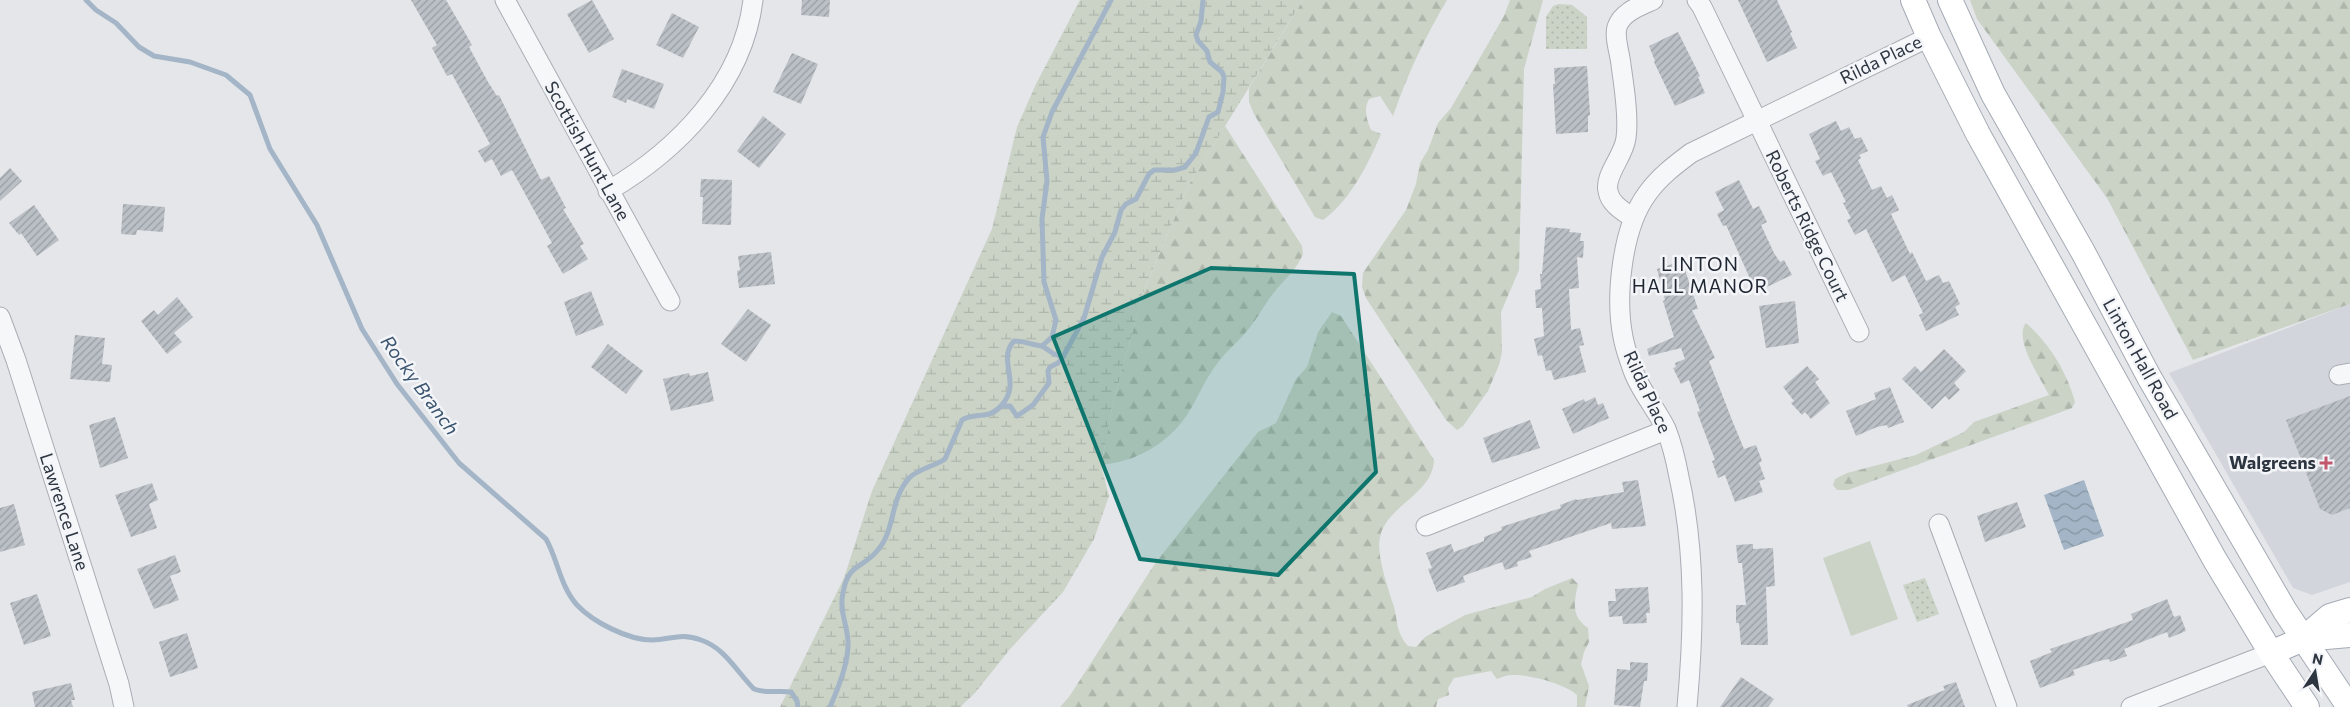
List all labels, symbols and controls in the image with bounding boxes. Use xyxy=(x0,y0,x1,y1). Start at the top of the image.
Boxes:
street label: Rilda Place xyxy=(1836,30,1925,88)
street label: Scottish Hunt Lane xyxy=(541,77,635,224)
street label: Roberts Ridge Court xyxy=(1762,146,1854,305)
district label: LINTON HALL MANOR xyxy=(1632,252,1768,297)
street label: Linton Hall Road xyxy=(2099,294,2183,423)
water label: Rocky Branch xyxy=(377,330,464,439)
street label: Rilda Place xyxy=(1619,347,1677,436)
street label: Lawrence Lane xyxy=(36,450,94,573)
place label: Walgreens xyxy=(2229,451,2316,473)
marker: Walgreens xyxy=(2320,457,2332,469)
north arrow xyxy=(2290,647,2340,697)
text: N xyxy=(2311,649,2325,668)

